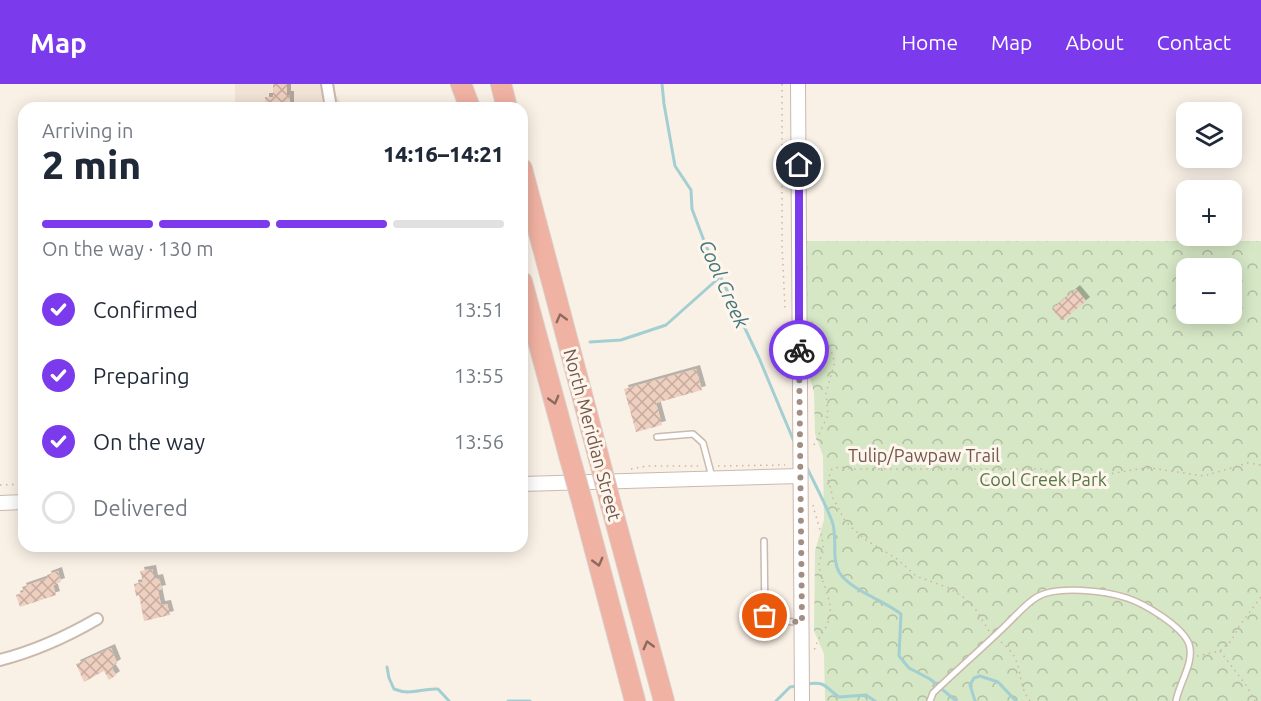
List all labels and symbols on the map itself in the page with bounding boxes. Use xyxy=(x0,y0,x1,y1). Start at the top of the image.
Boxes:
pin xyxy=(773,139,824,190)
water label: Cool Creek xyxy=(695,236,754,332)
one-way arrow xyxy=(555,313,568,323)
courier xyxy=(769,320,829,380)
street label: North Meridian Street xyxy=(560,347,626,523)
one-way arrow xyxy=(547,394,559,405)
street label: Tulip/Pawpaw Trail xyxy=(848,445,1000,465)
park label: Cool Creek Park xyxy=(979,469,1107,489)
one-way arrow xyxy=(590,557,603,567)
pin xyxy=(739,590,790,641)
one-way arrow xyxy=(643,640,656,650)

